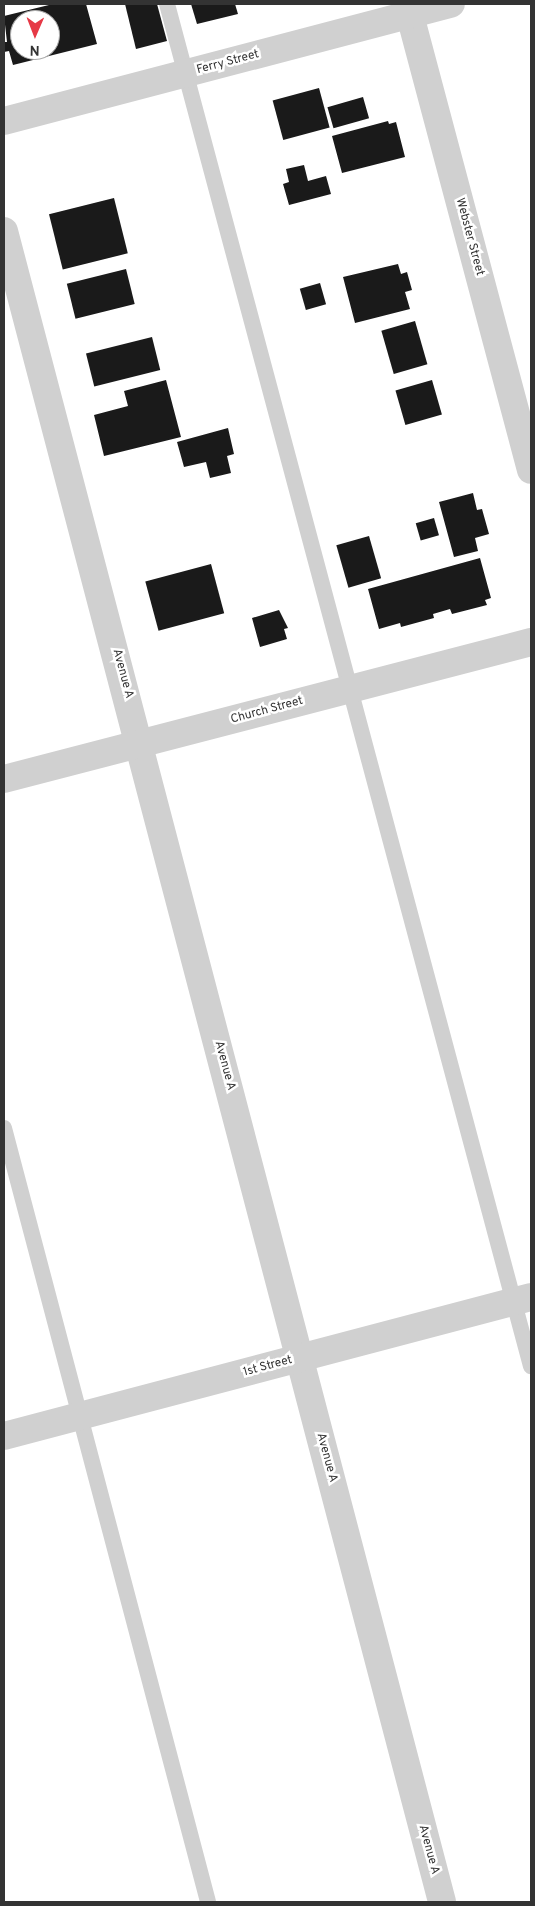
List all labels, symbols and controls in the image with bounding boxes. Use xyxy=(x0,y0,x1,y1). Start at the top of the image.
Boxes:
north arrow xyxy=(10,10,60,60)
text: N xyxy=(30,41,40,58)
street label: Ferry Street xyxy=(195,48,261,78)
street label: Webster Street xyxy=(452,197,486,277)
street label: Avenue A xyxy=(108,647,136,701)
street label: Church Street xyxy=(229,694,305,728)
street label: Avenue A xyxy=(210,1039,238,1093)
street label: 1st Street xyxy=(242,1354,294,1380)
street label: Avenue A xyxy=(312,1431,340,1485)
street label: Avenue A xyxy=(414,1823,442,1877)

